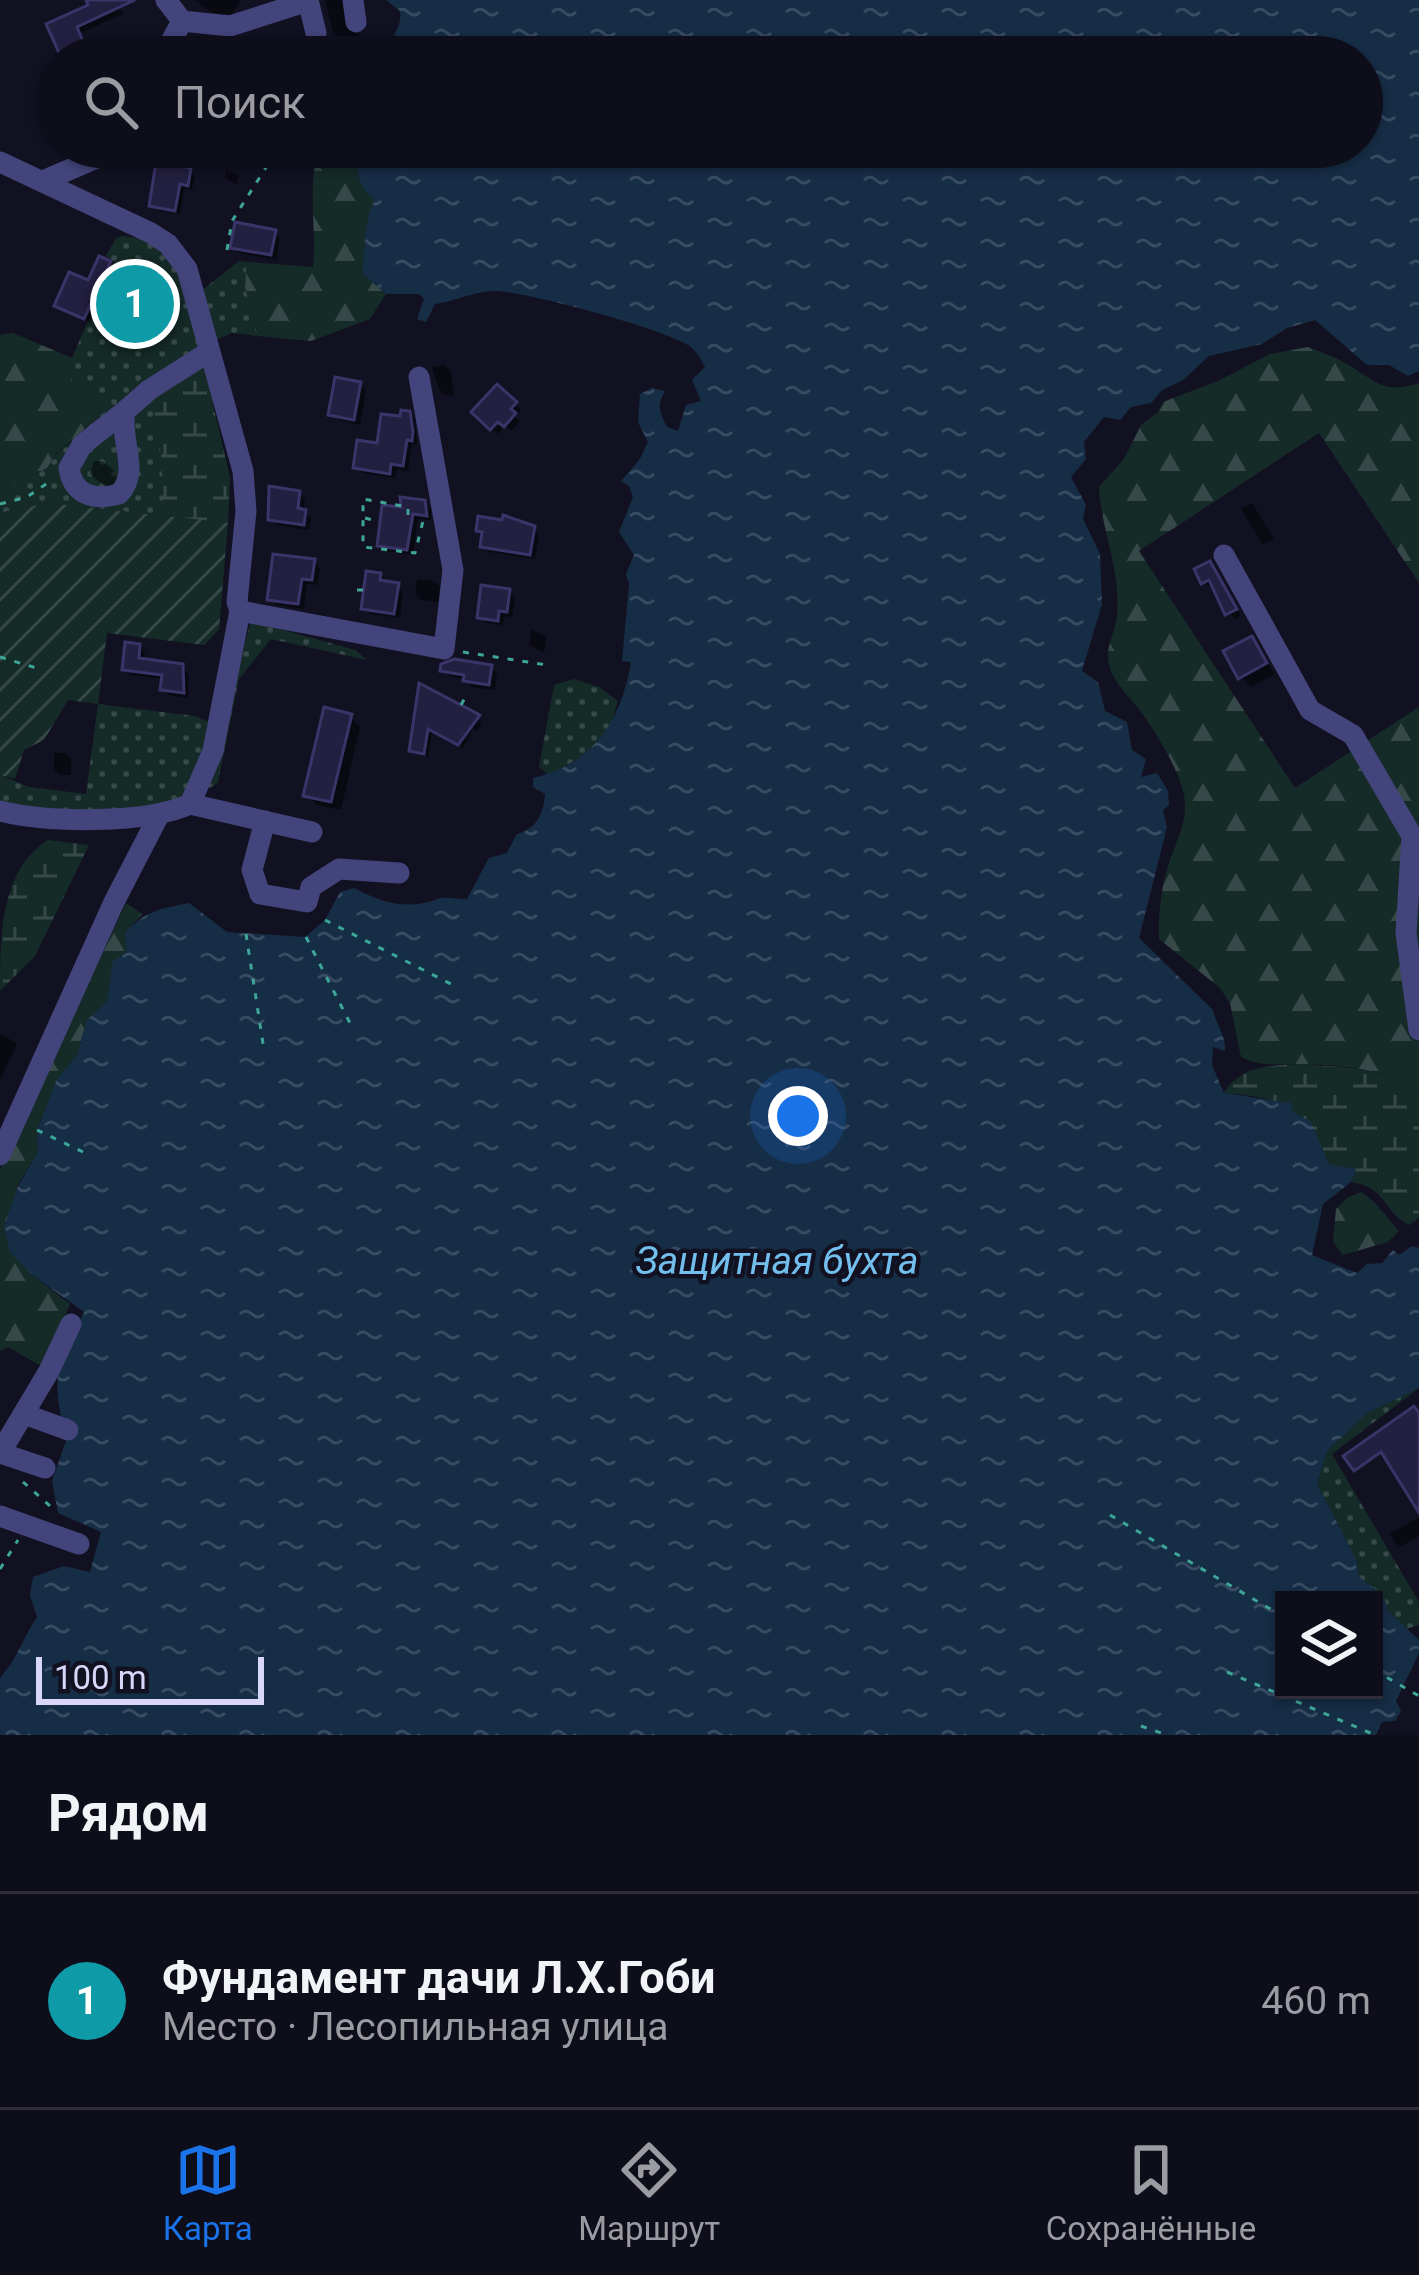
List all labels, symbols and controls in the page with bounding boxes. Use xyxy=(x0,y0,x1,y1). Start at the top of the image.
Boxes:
search box xyxy=(36,36,1383,168)
icon: search xyxy=(78,69,144,135)
text: Поиск xyxy=(174,76,306,129)
pin: 1 xyxy=(96,259,174,349)
your location xyxy=(768,1086,828,1146)
water label: Защитная бухта xyxy=(635,1238,919,1284)
map controls xyxy=(1275,1591,1383,1699)
button: layers xyxy=(1275,1591,1383,1699)
scale bar xyxy=(36,1651,264,1704)
text: 100 m xyxy=(54,1658,147,1697)
text: Рядом xyxy=(48,1784,209,1843)
text: Фундамент дачи Л.Х.Гоби xyxy=(162,1951,716,2004)
text: 1 xyxy=(76,1978,98,2024)
text: 460 m xyxy=(1261,1978,1371,2024)
text: Место · Лесопильная улица xyxy=(162,2004,668,2050)
tab: Карта xyxy=(163,2137,253,2248)
tab: Маршрут xyxy=(578,2137,720,2248)
tab: Сохранённые xyxy=(1046,2137,1256,2248)

